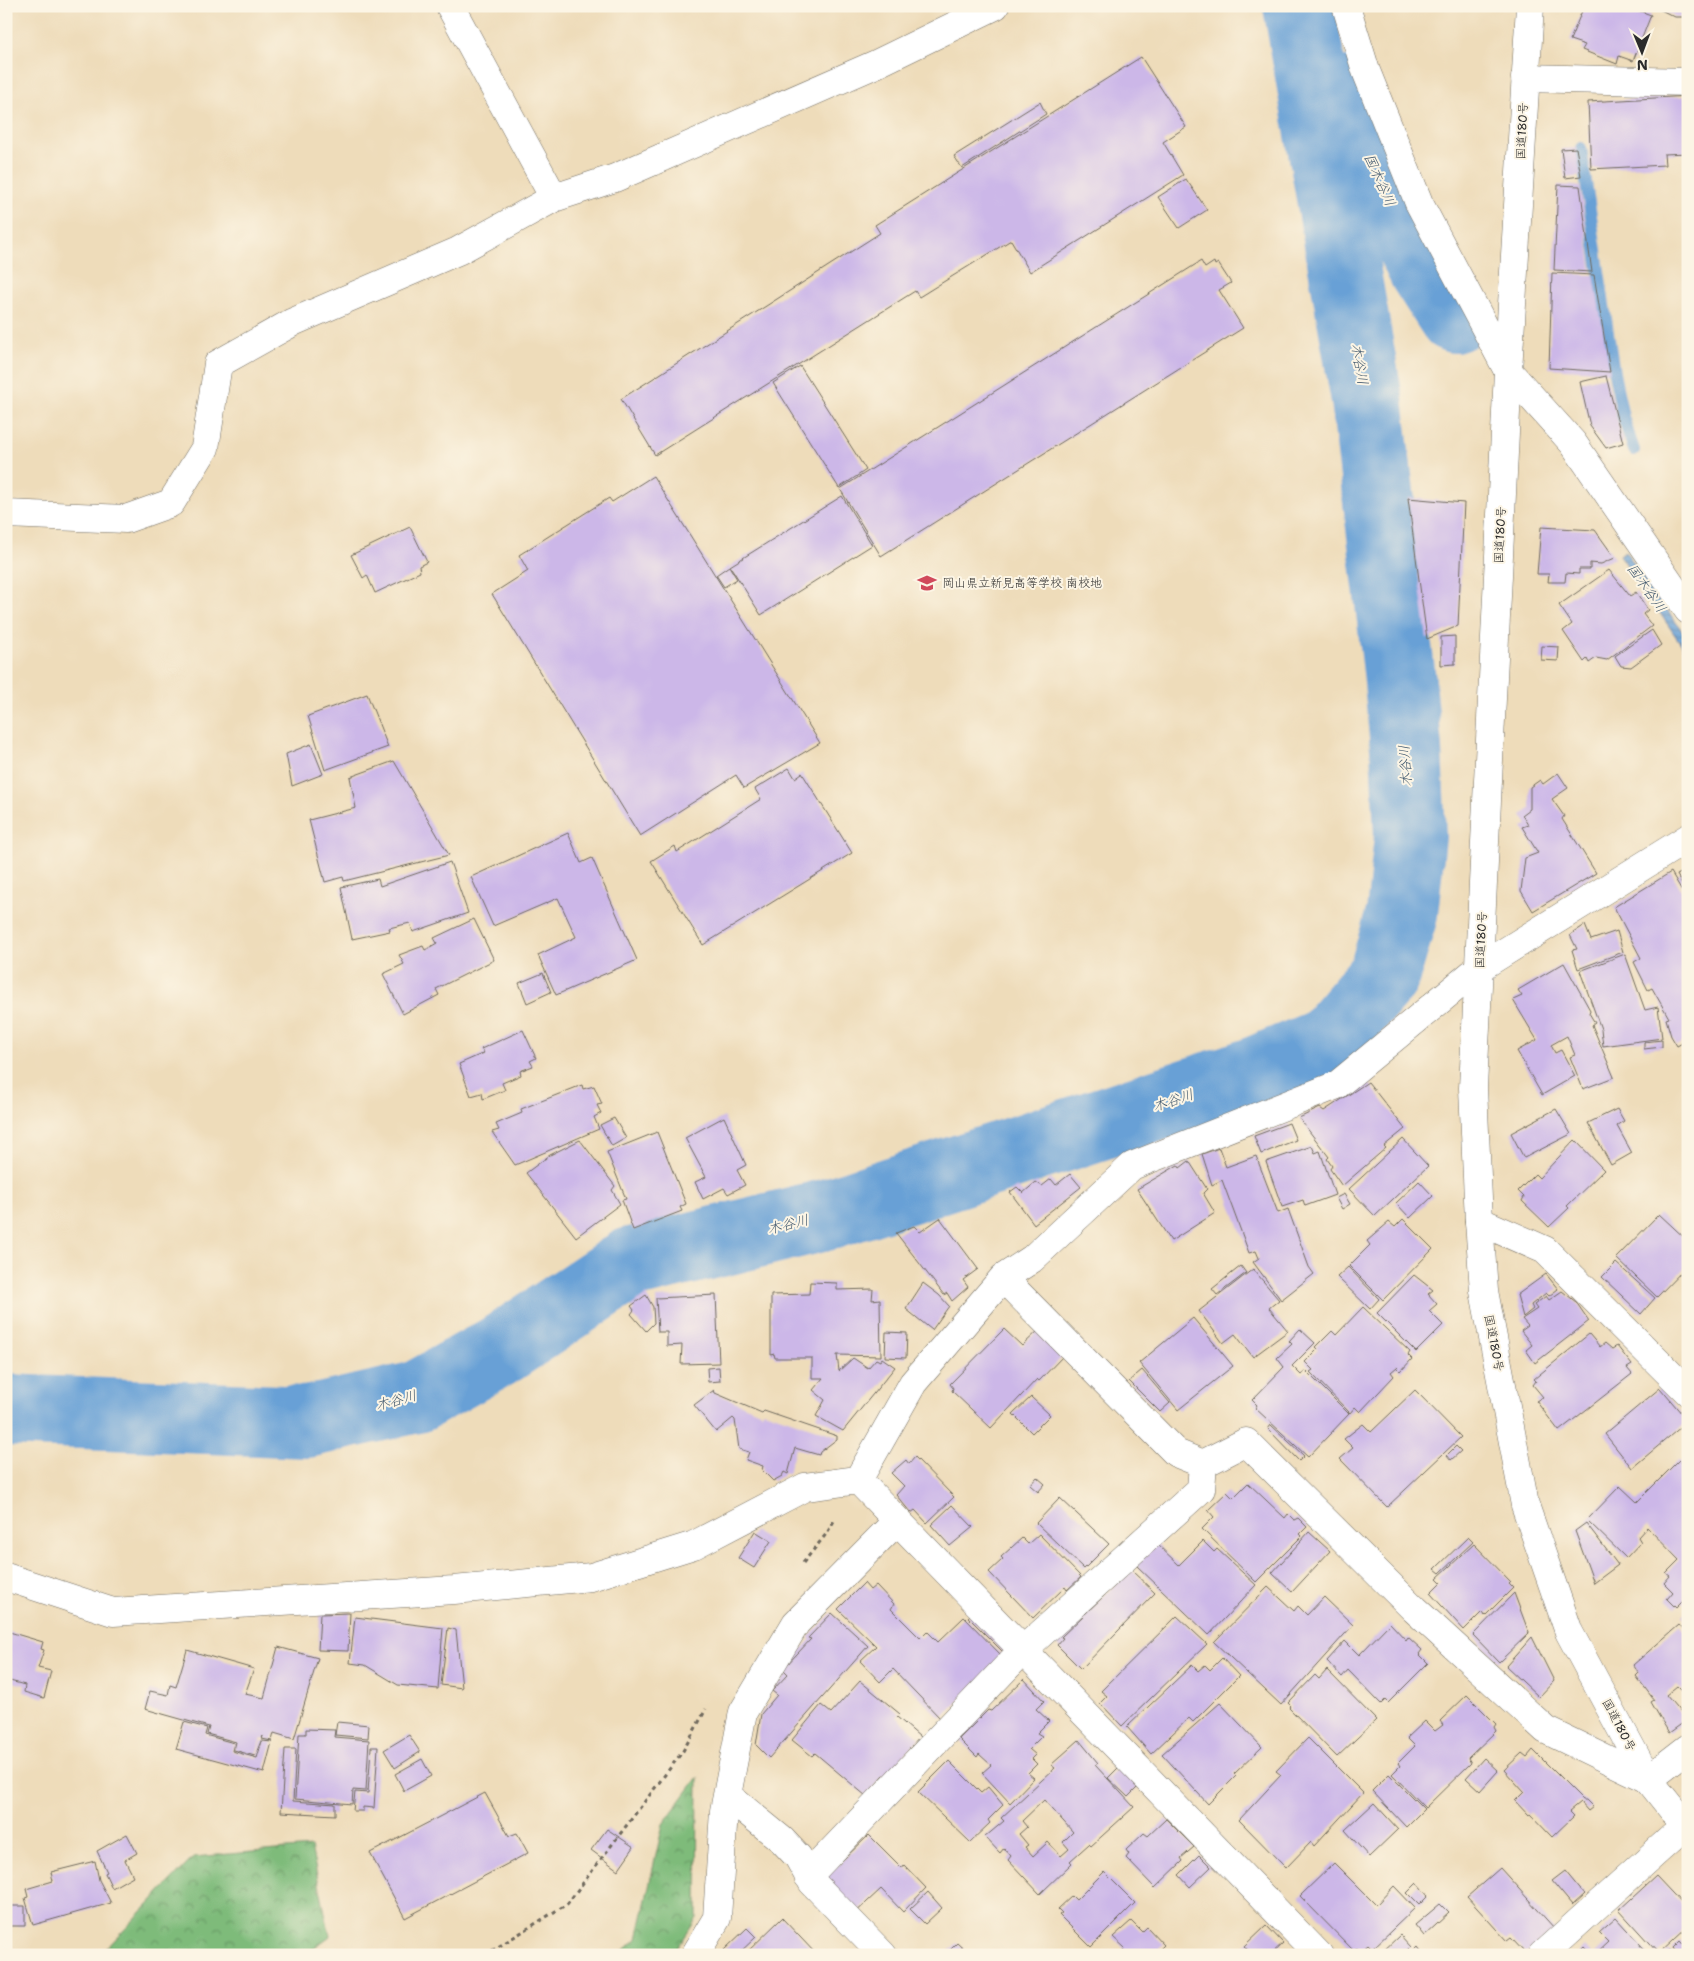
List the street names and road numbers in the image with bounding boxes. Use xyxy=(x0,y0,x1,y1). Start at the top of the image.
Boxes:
street label: 国道180号 xyxy=(1513,102,1531,160)
street label: 国道180号 xyxy=(1491,506,1509,564)
street label: 国道180号 xyxy=(1472,911,1490,969)
street label: 国道180号 xyxy=(1481,1313,1507,1373)
street label: 国道180号 xyxy=(1598,1696,1640,1754)

